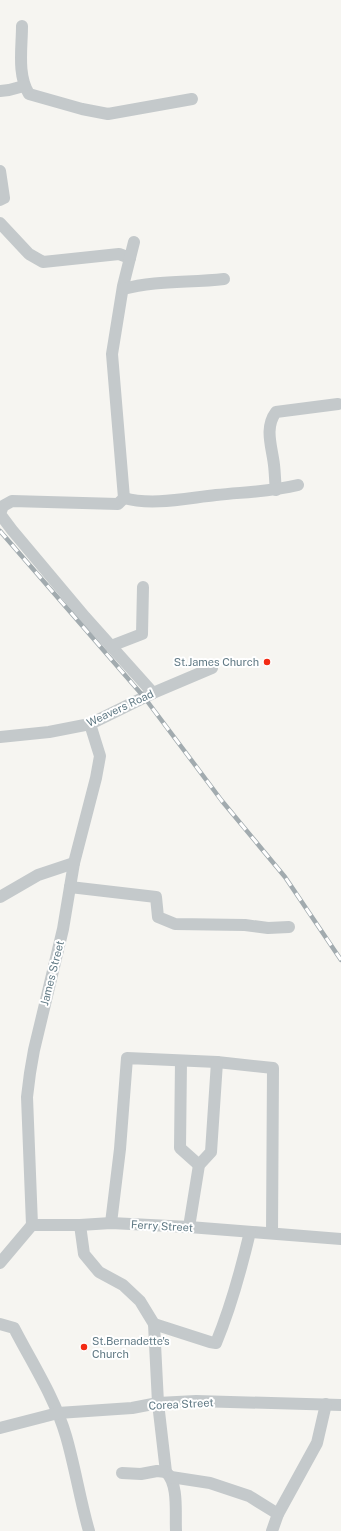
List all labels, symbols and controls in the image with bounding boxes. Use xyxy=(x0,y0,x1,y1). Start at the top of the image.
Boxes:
place label: St.James Church xyxy=(174,656,259,668)
marker: St.James Church xyxy=(262,657,272,667)
street label: Weavers Road xyxy=(85,687,155,729)
street label: James Street xyxy=(38,939,66,1007)
street label: Ferry Street xyxy=(131,1218,193,1234)
place label: St.Bernadette's Church xyxy=(92,1335,170,1360)
marker: St.Bernadette's Church xyxy=(79,1342,89,1352)
street label: Corea Street xyxy=(148,1396,214,1412)

